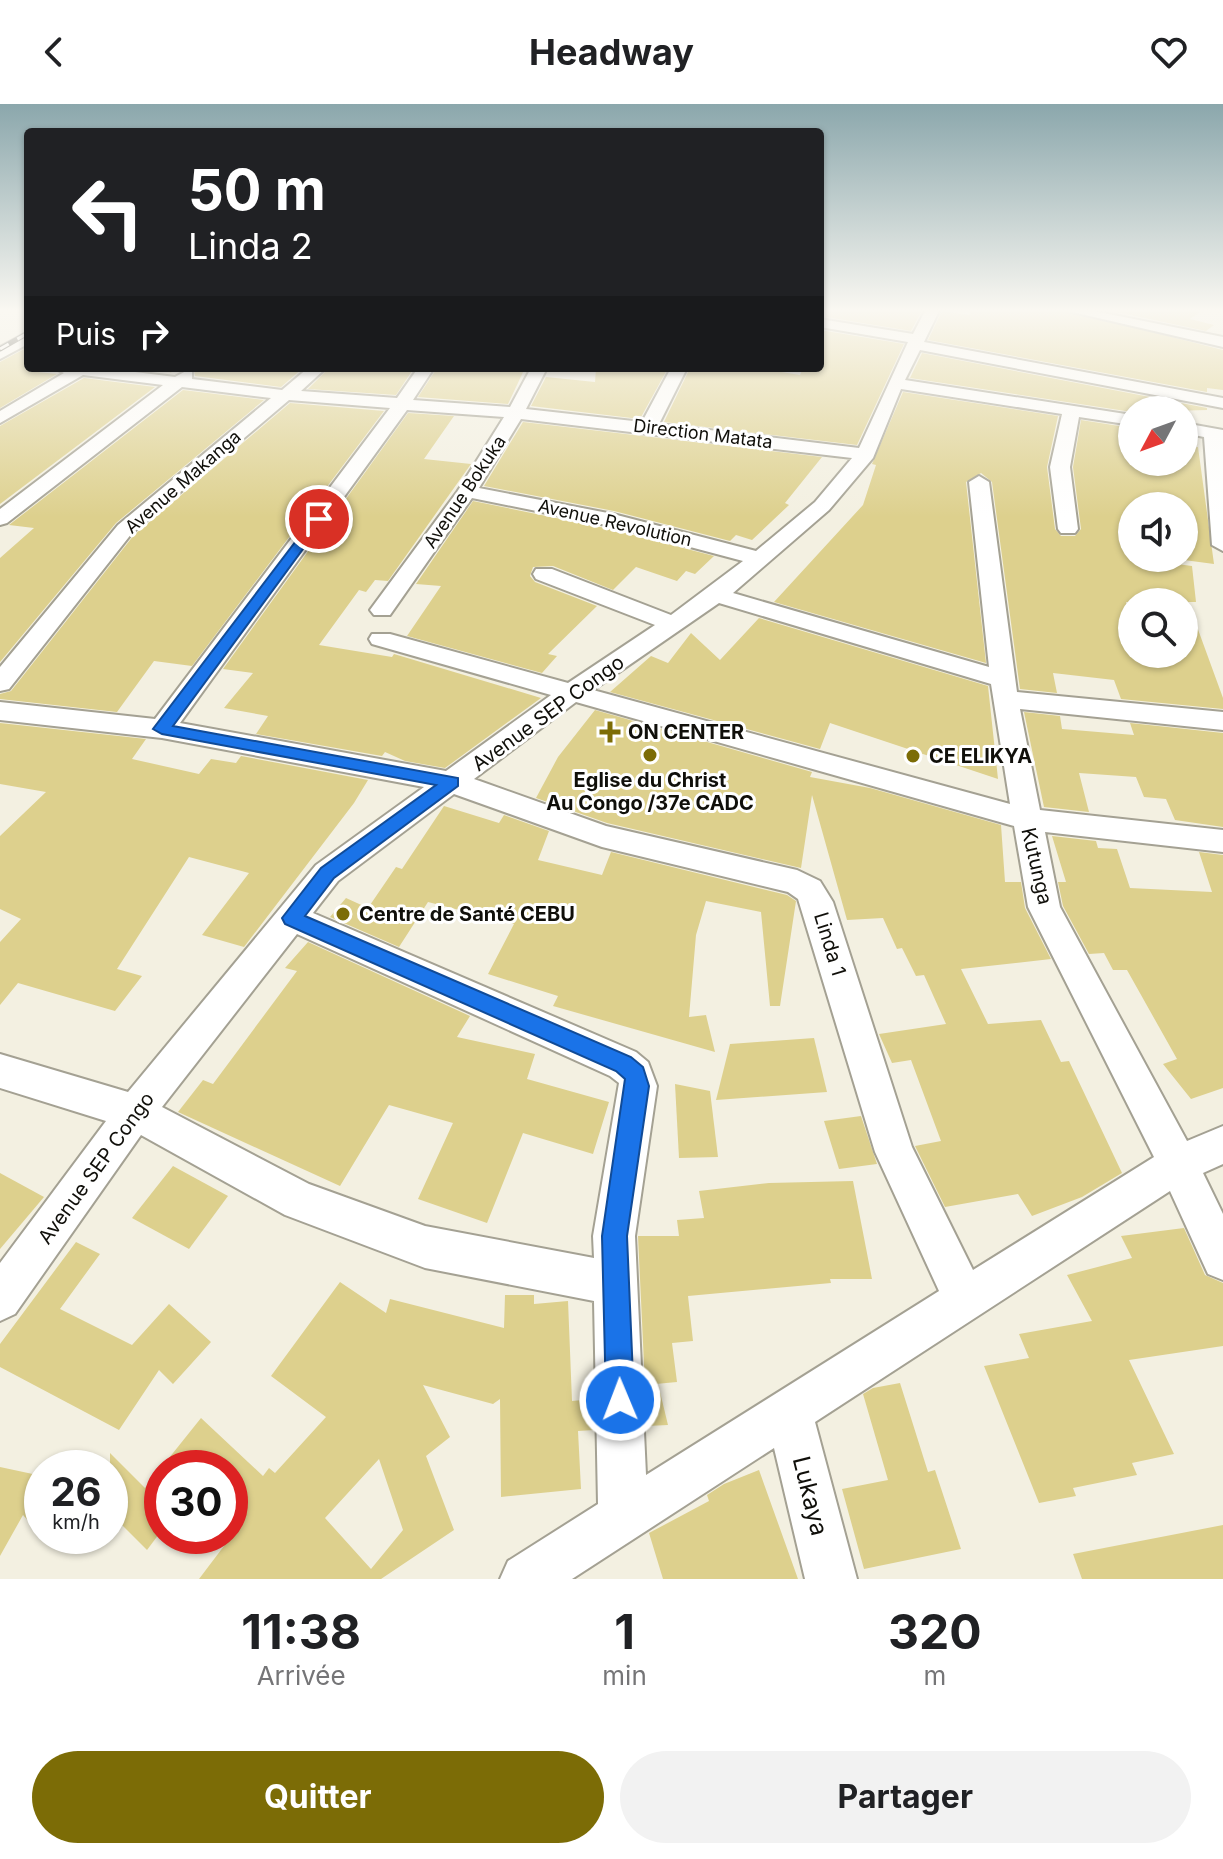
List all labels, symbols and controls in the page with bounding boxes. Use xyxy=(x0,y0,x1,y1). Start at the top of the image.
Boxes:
icon: back xyxy=(32,30,76,74)
text: Headway xyxy=(529,30,694,74)
icon: heart xyxy=(1147,30,1191,74)
text: 50 m xyxy=(188,156,326,224)
icon: left xyxy=(56,160,160,264)
text: Linda 2 xyxy=(188,224,313,268)
icon: right xyxy=(132,312,176,356)
text: Puis xyxy=(56,316,116,352)
north arrow xyxy=(1118,396,1198,476)
map controls xyxy=(1118,396,1198,668)
street label: Direction Matata xyxy=(632,415,774,452)
street label: Avenue Makanga xyxy=(121,426,245,538)
street label: Avenue Bokuka xyxy=(419,431,510,552)
pin xyxy=(285,485,353,553)
button: sound xyxy=(1118,492,1198,572)
street label: Avenue Revolution xyxy=(536,495,694,550)
icon: arrive xyxy=(297,497,341,541)
button: search xyxy=(1118,588,1198,668)
street label: Avenue SEP Congo xyxy=(467,650,629,776)
place label: ON CENTER xyxy=(628,720,744,744)
marker: ON CENTER xyxy=(599,721,621,743)
place label: CE ELIKYA xyxy=(929,744,1032,768)
marker: Eglise du Christ Au Congo /37e CADC xyxy=(641,746,659,764)
marker: CE ELIKYA xyxy=(904,747,922,765)
place label: Eglise du Christ Au Congo /37e CADC xyxy=(546,768,754,815)
street label: Kutunga xyxy=(1017,825,1057,907)
place label: Centre de Santé CEBU xyxy=(359,902,575,926)
marker: Centre de Santé CEBU xyxy=(334,905,352,923)
street label: Linda 1 xyxy=(809,909,851,979)
street label: Avenue SEP Congo xyxy=(33,1087,159,1249)
position arrow xyxy=(578,1358,662,1442)
speed limit sign: 30 xyxy=(144,1450,248,1554)
street label: Lukaya xyxy=(787,1453,834,1539)
text: 26 xyxy=(50,1467,102,1516)
text: km/h xyxy=(52,1510,100,1534)
text: 11:38 xyxy=(241,1602,361,1661)
text: 1 xyxy=(614,1602,635,1661)
text: 320 xyxy=(888,1602,982,1661)
text: Arrivée xyxy=(257,1660,346,1691)
text: min xyxy=(602,1660,647,1691)
text: m xyxy=(923,1660,946,1691)
button: Quitter xyxy=(32,1751,604,1843)
button: Partager xyxy=(620,1751,1191,1843)

